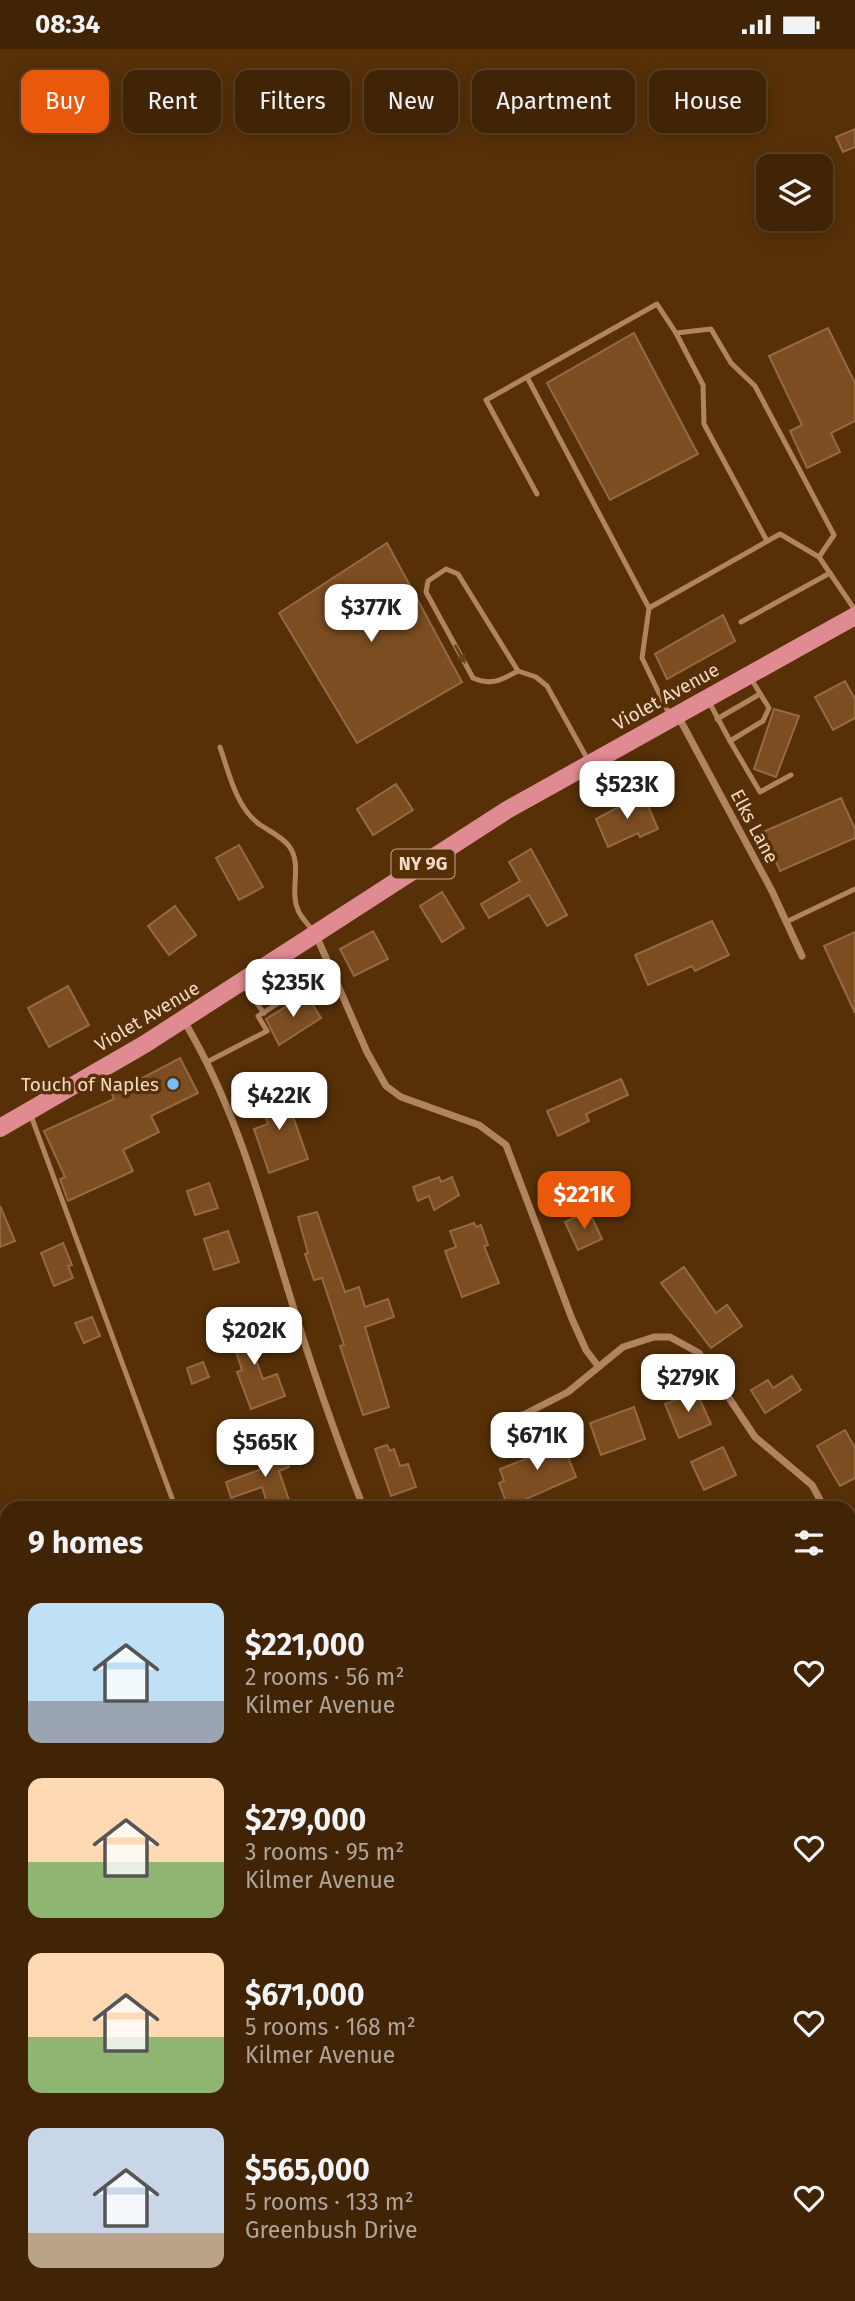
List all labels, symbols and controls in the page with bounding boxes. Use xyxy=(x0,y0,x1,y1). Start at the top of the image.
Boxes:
text: 08:34 xyxy=(35,9,100,40)
chip: Buy xyxy=(21,70,109,133)
chip: Rent xyxy=(123,70,221,133)
chip: Filters xyxy=(235,70,350,133)
chip: New xyxy=(364,70,458,133)
chip: Apartment xyxy=(472,70,635,133)
chip: House xyxy=(649,70,766,133)
map controls xyxy=(756,154,833,231)
button: layers xyxy=(756,154,833,231)
pin: $377K xyxy=(322,585,420,644)
text: $377K xyxy=(341,593,401,621)
one-way arrow xyxy=(454,645,466,665)
street label: Violet Avenue xyxy=(609,658,723,735)
pin: $523K xyxy=(578,761,676,821)
text: $523K xyxy=(596,770,658,798)
street label: Elks Lane xyxy=(726,785,784,867)
road number: NY 9G xyxy=(392,849,454,879)
pin: $235K xyxy=(244,960,342,1019)
text: $235K xyxy=(261,968,325,996)
street label: Violet Avenue xyxy=(91,976,204,1057)
place label: Touch of Naples xyxy=(21,1073,159,1096)
pin: $422K xyxy=(230,1073,328,1132)
marker: Touch of Naples xyxy=(165,1076,181,1092)
text: $422K xyxy=(247,1081,311,1109)
pin: $221K xyxy=(535,1171,633,1231)
text: $221K xyxy=(554,1180,614,1208)
pin: $202K xyxy=(205,1307,303,1367)
text: $202K xyxy=(222,1316,286,1344)
pin: $279K xyxy=(639,1355,737,1414)
text: $279K xyxy=(657,1363,719,1391)
pin: $671K xyxy=(488,1413,586,1472)
pin: $565K xyxy=(216,1419,314,1479)
text: $671K xyxy=(507,1421,567,1449)
text: $565K xyxy=(233,1428,297,1456)
icon: filters xyxy=(790,1524,828,1562)
text: 9 homes xyxy=(28,1525,143,1561)
text: $221,000 xyxy=(245,1627,365,1663)
icon: home xyxy=(84,1631,168,1715)
icon: heart xyxy=(790,1654,828,1692)
text: 2 rooms · 56 m² xyxy=(245,1663,404,1691)
text: Kilmer Avenue xyxy=(245,1691,395,1719)
text: $279,000 xyxy=(245,1802,366,1838)
icon: home xyxy=(84,1806,168,1890)
icon: heart xyxy=(790,1829,828,1867)
text: 3 rooms · 95 m² xyxy=(245,1838,404,1866)
text: Kilmer Avenue xyxy=(245,1866,395,1894)
text: $671,000 xyxy=(245,1977,365,2013)
icon: home xyxy=(84,1981,168,2065)
icon: heart xyxy=(790,2004,828,2042)
text: 5 rooms · 168 m² xyxy=(245,2013,416,2041)
text: Kilmer Avenue xyxy=(245,2041,395,2069)
text: $565,000 xyxy=(245,2152,370,2188)
icon: home xyxy=(84,2156,168,2240)
icon: heart xyxy=(790,2179,828,2217)
text: 5 rooms · 133 m² xyxy=(245,2188,414,2216)
text: Greenbush Drive xyxy=(245,2216,418,2244)

